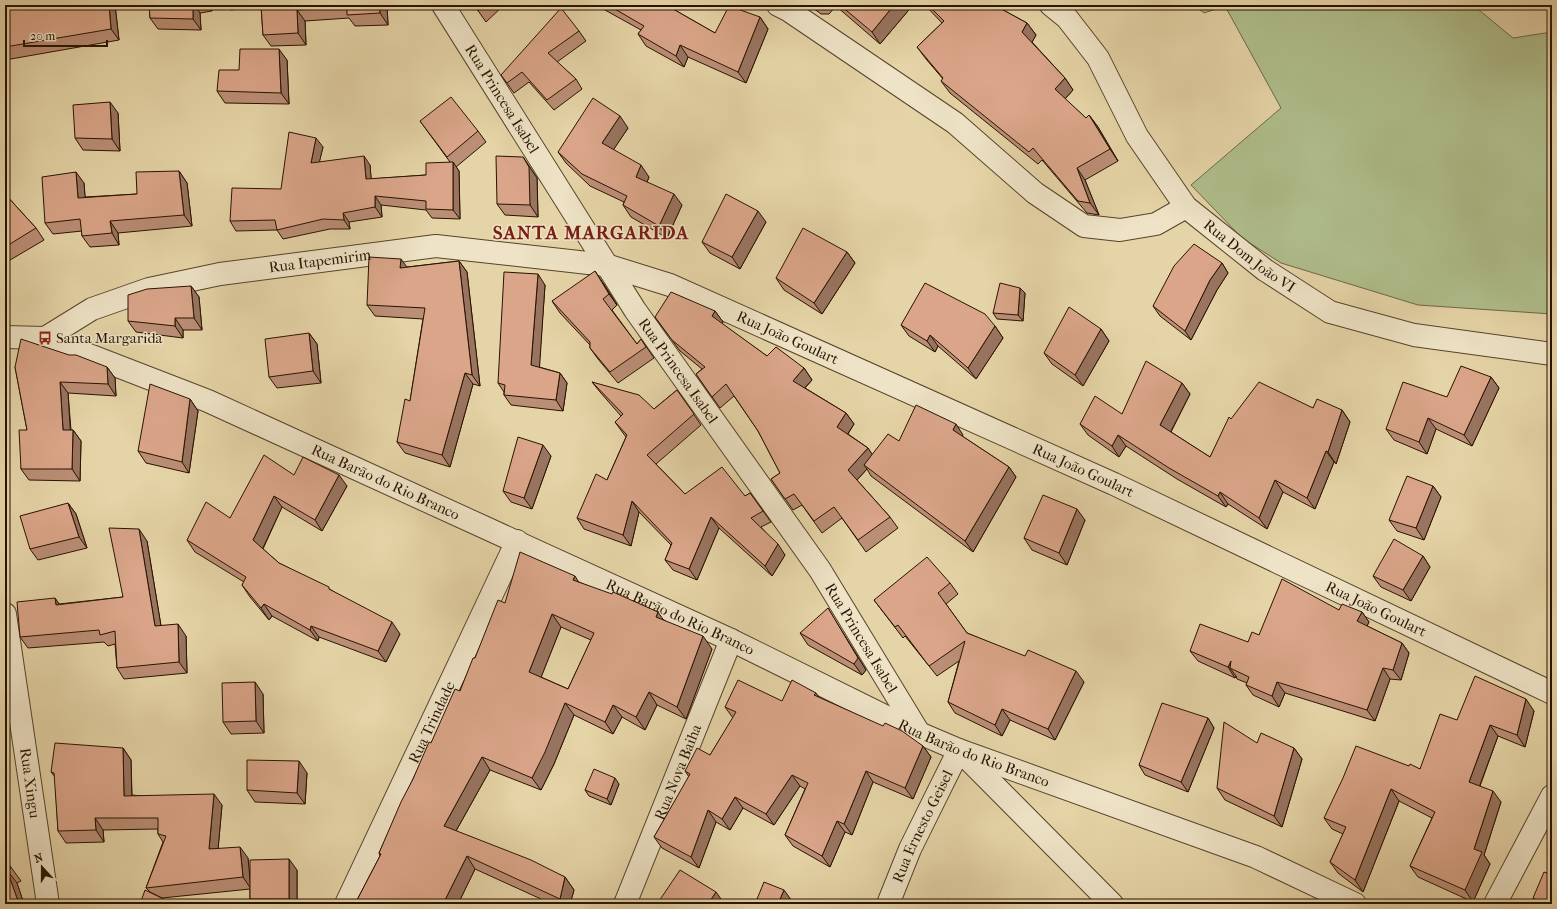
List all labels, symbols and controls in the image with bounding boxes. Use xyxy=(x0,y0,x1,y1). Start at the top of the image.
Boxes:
scale bar xyxy=(24,22,107,48)
text: 20 m xyxy=(30,29,55,43)
street label: Rua Princesa Isabel xyxy=(461,41,543,157)
street label: Rua Dom João VI xyxy=(1200,216,1299,296)
district label: SANTA MARGARIDA xyxy=(493,222,689,244)
street label: Rua Itapemirim xyxy=(268,245,373,277)
street label: Rua João Goulart xyxy=(734,307,842,369)
street label: Rua Princesa Isabel xyxy=(635,315,722,427)
place label: Santa Margarida xyxy=(56,329,164,347)
bus stop icon: Santa Margarida xyxy=(37,330,53,346)
street label: Rua Barão do Rio Branco xyxy=(309,440,463,524)
street label: Rua João Goulart xyxy=(1030,440,1137,501)
street label: Rua Barão do Rio Branco xyxy=(603,575,758,659)
street label: Rua João Goulart xyxy=(1323,577,1430,641)
street label: Rua Princesa Isabel xyxy=(821,580,901,696)
street label: Rua Trindade xyxy=(405,678,459,766)
street label: Rua Barão do Rio Branco xyxy=(895,715,1052,791)
street label: Rua Nova Baiha xyxy=(651,721,706,823)
street label: Rua Xingu xyxy=(16,747,44,820)
street label: Rua Ernesto Geisel xyxy=(889,767,957,885)
north arrow xyxy=(22,847,62,887)
text: N xyxy=(32,850,45,866)

